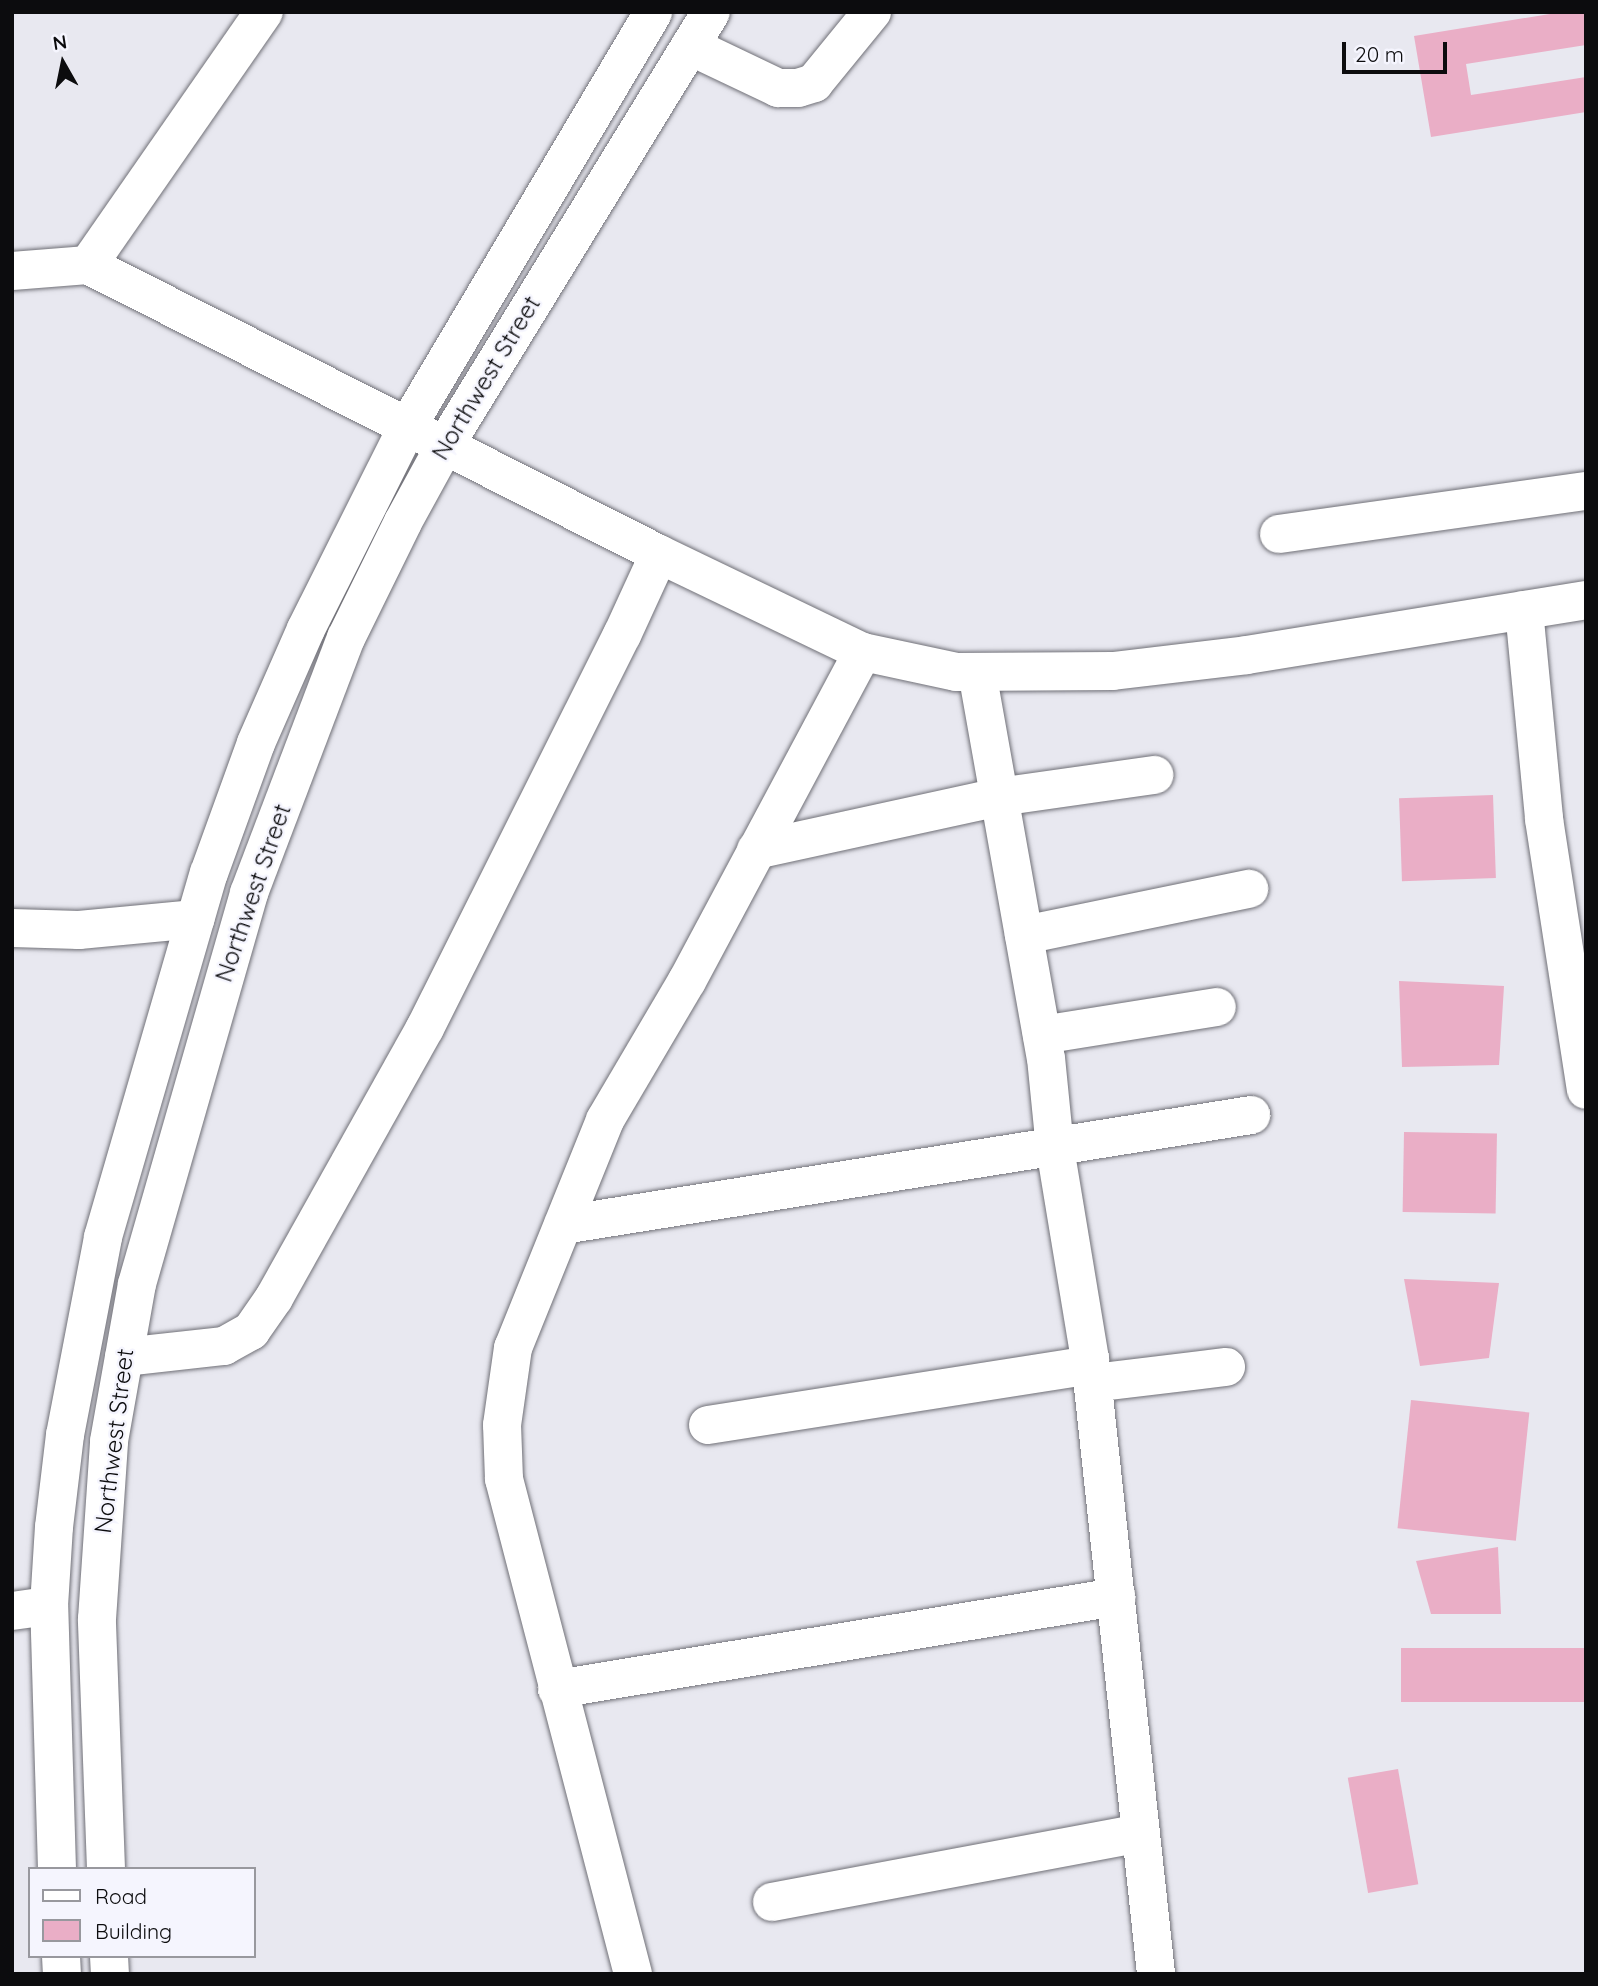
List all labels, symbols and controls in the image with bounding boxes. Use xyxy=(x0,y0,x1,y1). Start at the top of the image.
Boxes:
north arrow xyxy=(28,28,98,98)
scale bar xyxy=(1346,28,1451,72)
text: N xyxy=(51,29,68,55)
text: 20 m xyxy=(1355,41,1404,67)
street label: Northwest Street xyxy=(426,291,546,465)
street label: Northwest Street xyxy=(209,800,297,986)
street label: Northwest Street xyxy=(88,1347,140,1535)
legend xyxy=(28,1867,256,1958)
text: Road xyxy=(95,1883,147,1909)
text: Building xyxy=(95,1918,172,1944)

